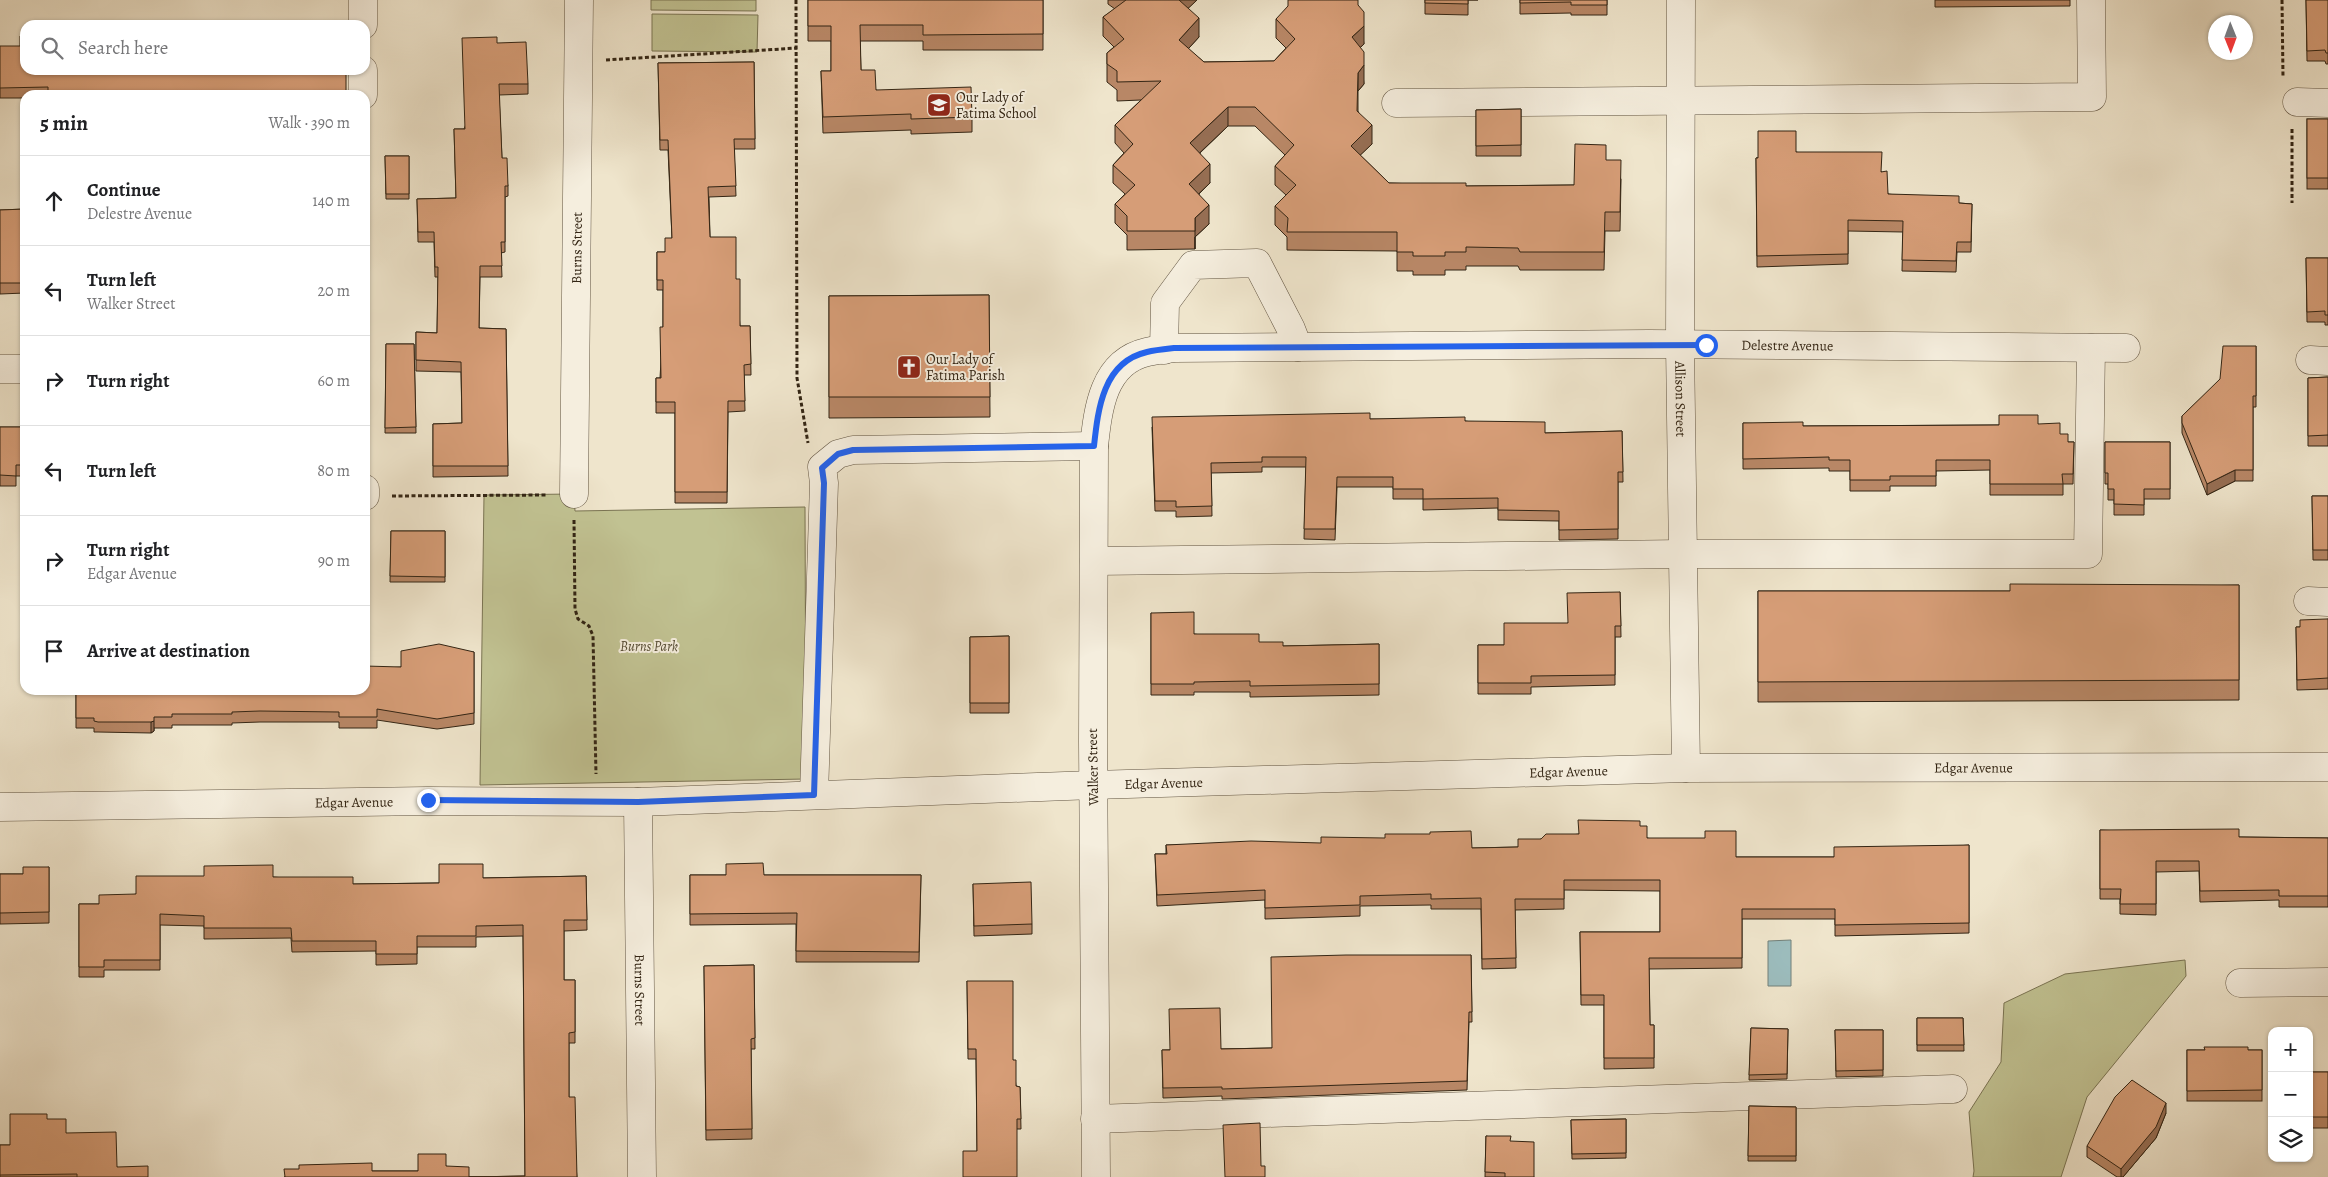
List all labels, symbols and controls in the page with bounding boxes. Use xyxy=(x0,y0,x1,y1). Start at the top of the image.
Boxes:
north arrow xyxy=(2208,15,2253,60)
search box xyxy=(20,20,370,75)
icon: search xyxy=(38,34,66,62)
text: Search here xyxy=(78,35,168,61)
place label: Our Lady of Fatima School xyxy=(956,88,1037,123)
school or university icon: Our Lady of Fatima School xyxy=(926,92,952,118)
text: 5 min xyxy=(40,109,88,137)
text: Walk · 390 m xyxy=(269,112,350,134)
text: Continue xyxy=(87,177,161,203)
icon: ahead xyxy=(40,187,68,215)
text: 140 m xyxy=(312,190,350,212)
text: Delestre Avenue xyxy=(87,203,192,225)
street label: Burns Street xyxy=(567,212,586,284)
text: Turn left xyxy=(87,267,156,293)
icon: left xyxy=(40,277,68,305)
text: 20 m xyxy=(317,280,350,302)
text: Walker Street xyxy=(87,293,175,315)
route start xyxy=(1695,334,1718,357)
street label: Delestre Avenue xyxy=(1741,335,1833,355)
place label: Our Lady of Fatima Parish xyxy=(926,350,1005,385)
church icon: Our Lady of Fatima Parish xyxy=(896,354,922,380)
street label: Allison Street xyxy=(1671,360,1691,438)
icon: right xyxy=(40,367,68,395)
text: Turn right xyxy=(87,368,169,394)
text: 60 m xyxy=(318,370,350,392)
icon: left xyxy=(40,457,68,485)
text: Turn left xyxy=(87,458,156,484)
text: 80 m xyxy=(317,460,350,482)
text: Turn right xyxy=(87,537,169,563)
icon: right xyxy=(40,547,68,575)
text: 90 m xyxy=(318,550,350,572)
text: Edgar Avenue xyxy=(87,563,177,585)
icon: arrive xyxy=(40,637,68,665)
park label: Burns Park xyxy=(620,637,678,656)
text: Arrive at destination xyxy=(87,638,250,664)
street label: Walker Street xyxy=(1083,728,1103,807)
street label: Edgar Avenue xyxy=(1934,758,2013,777)
street label: Edgar Avenue xyxy=(1529,761,1608,782)
street label: Edgar Avenue xyxy=(1124,772,1203,794)
route end xyxy=(417,789,440,812)
street label: Edgar Avenue xyxy=(314,792,393,812)
street label: Burns Street xyxy=(630,954,650,1026)
map controls xyxy=(2268,1027,2313,1162)
button: + xyxy=(2268,1027,2313,1072)
button: − xyxy=(2268,1072,2313,1117)
button: layers xyxy=(2268,1117,2313,1162)

